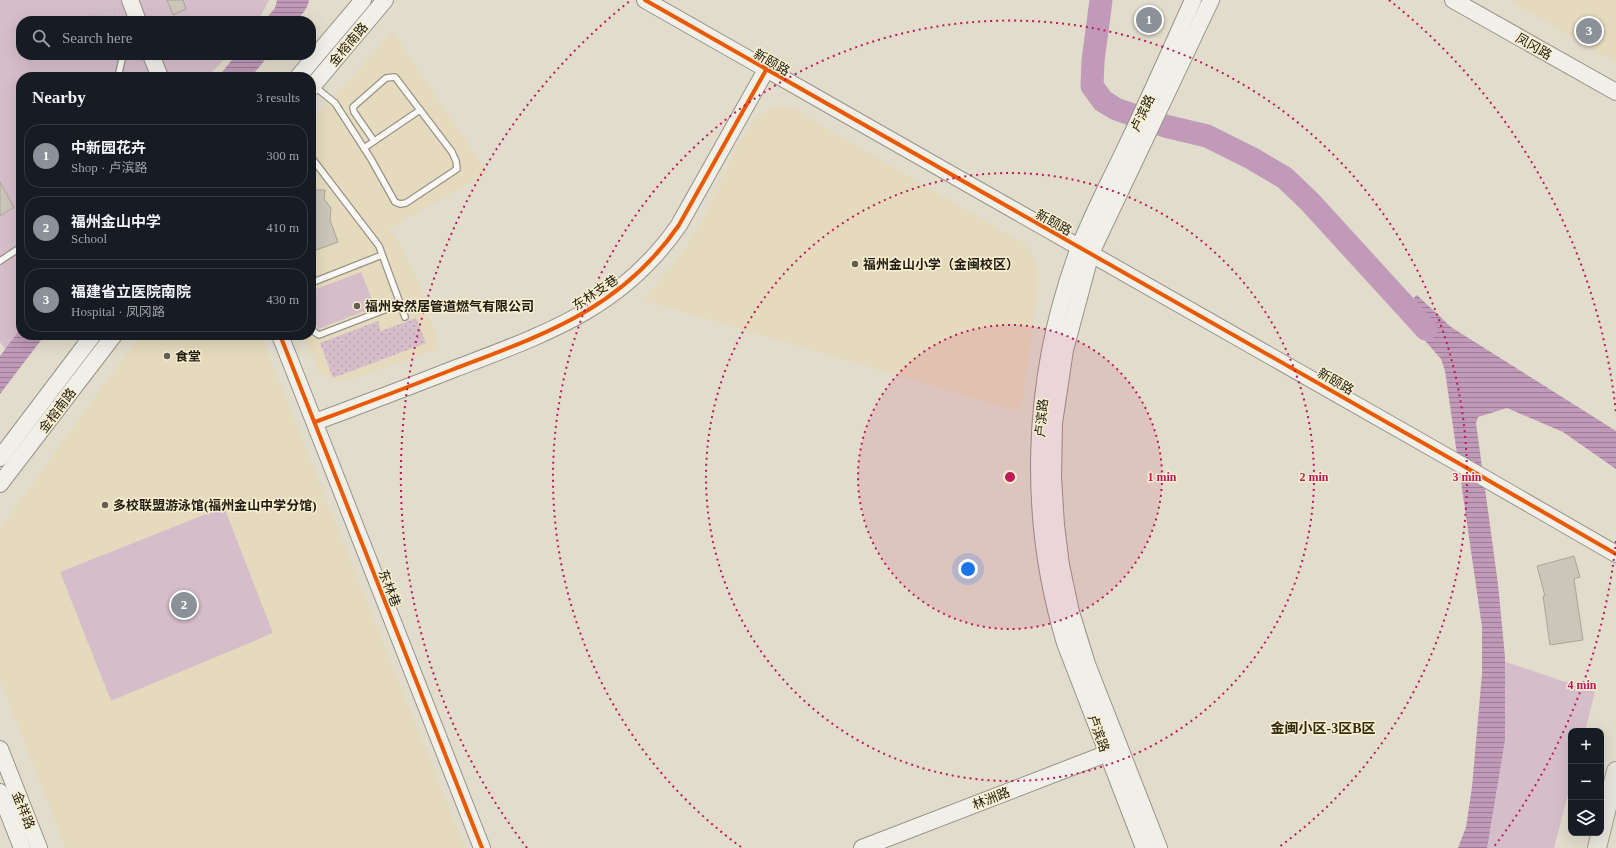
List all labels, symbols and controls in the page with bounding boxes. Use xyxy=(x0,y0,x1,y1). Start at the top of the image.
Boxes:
pin: 1 xyxy=(1136,5,1162,35)
search box xyxy=(16,16,316,60)
pin: 3 xyxy=(1576,16,1602,46)
street label: 金榕南路 xyxy=(326,20,371,69)
icon: search xyxy=(30,27,52,49)
text: Search here xyxy=(62,30,132,46)
street label: 凤冈路 xyxy=(1513,30,1554,63)
street label: 新颐路 xyxy=(751,46,792,79)
text: Nearby xyxy=(32,88,86,107)
text: 3 results xyxy=(256,90,300,105)
street label: 卢滨路 xyxy=(1127,92,1157,134)
text: 中新园花卉 xyxy=(71,140,146,156)
text: 1 xyxy=(43,148,49,163)
text: 300 m xyxy=(266,148,299,163)
text: Shop · 卢滨路 xyxy=(71,160,148,175)
street label: 新颐路 xyxy=(1033,206,1074,238)
text: 福州金山中学 xyxy=(71,214,161,230)
text: 2 xyxy=(43,220,49,235)
text: 410 m xyxy=(266,220,299,235)
text: School xyxy=(71,231,107,246)
place label: 福州金山小学（金闽校区） xyxy=(863,257,1019,272)
marker: 福州金山小学（金闽校区） xyxy=(850,259,860,269)
street label: 东林支巷 xyxy=(570,272,621,313)
text: 福建省立医院南院 xyxy=(71,284,191,300)
text: 3 xyxy=(43,292,49,307)
text: 430 m xyxy=(266,292,299,307)
place label: 福州安然居管道燃气有限公司 xyxy=(365,299,534,314)
marker: 福州安然居管道燃气有限公司 xyxy=(352,301,362,311)
text: Hospital · 凤冈路 xyxy=(71,304,165,319)
place label: 食堂 xyxy=(175,349,201,364)
marker: 食堂 xyxy=(162,351,172,361)
street label: 新颐路 xyxy=(1315,365,1356,398)
street label: 金榕南路 xyxy=(36,385,79,436)
street label: 卢滨路 xyxy=(1032,398,1051,438)
centre of rings xyxy=(1003,470,1017,484)
text: 1 min xyxy=(1147,470,1177,484)
text: 2 min xyxy=(1299,470,1329,484)
text: 3 min xyxy=(1452,470,1482,484)
place label: 多校联盟游泳馆(福州金山中学分馆) xyxy=(113,498,317,513)
marker: 多校联盟游泳馆(福州金山中学分馆) xyxy=(100,500,110,510)
your location xyxy=(958,559,978,579)
street label: 东林巷 xyxy=(376,567,404,609)
pin: 2 xyxy=(171,590,197,620)
text: 4 min xyxy=(1567,678,1597,692)
street label: 卢滨路 xyxy=(1085,712,1112,754)
district label: 金闽小区-3区B区 xyxy=(1271,721,1376,736)
map controls xyxy=(1568,728,1604,836)
button: + xyxy=(1568,728,1604,764)
button: − xyxy=(1568,764,1604,800)
street label: 林洲路 xyxy=(970,784,1012,812)
street label: 金祥路 xyxy=(9,789,38,831)
button: layers xyxy=(1568,800,1604,836)

